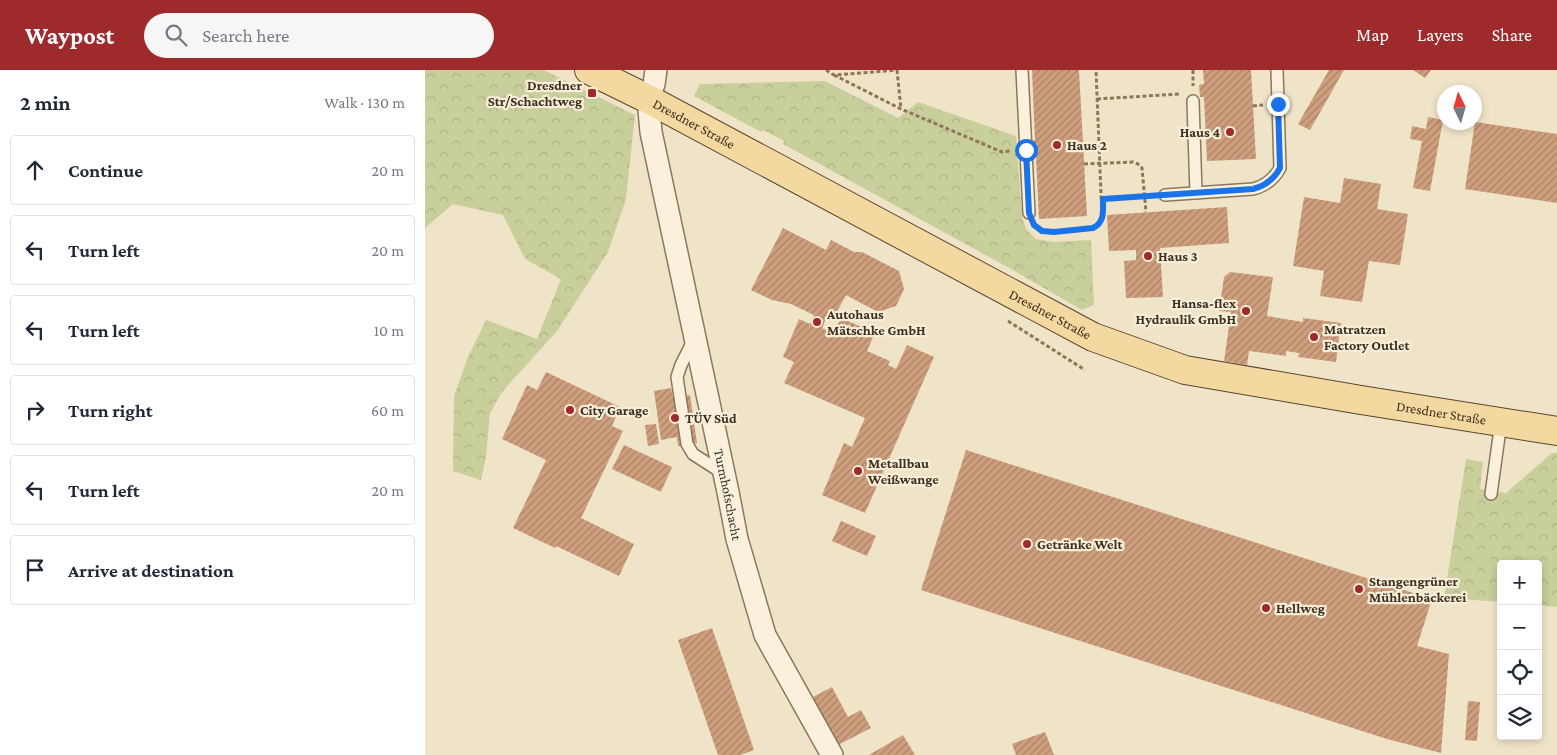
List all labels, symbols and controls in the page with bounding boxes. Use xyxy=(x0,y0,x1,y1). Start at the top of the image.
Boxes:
search box xyxy=(144,13,494,58)
icon: search xyxy=(162,21,190,49)
text: Waypost xyxy=(25,22,114,49)
text: Search here xyxy=(202,25,289,46)
text: Map xyxy=(1356,25,1389,45)
text: Layers xyxy=(1417,25,1464,45)
text: Share xyxy=(1492,25,1532,45)
place label: Dresdner Str/Schachtweg xyxy=(488,77,582,109)
north arrow xyxy=(1437,85,1482,130)
marker: Dresdner Str/Schachtweg xyxy=(586,87,598,99)
text: 2 min xyxy=(20,91,71,115)
route end xyxy=(1267,93,1290,116)
text: Walk · 130 m xyxy=(324,94,405,111)
street label: Dresdner Straße xyxy=(650,95,738,152)
place label: Haus 4 xyxy=(1180,124,1220,140)
marker: Haus 4 xyxy=(1224,126,1236,138)
place label: Haus 2 xyxy=(1067,137,1107,153)
route start xyxy=(1015,139,1038,162)
marker: Haus 2 xyxy=(1051,139,1063,151)
icon: ahead xyxy=(21,156,49,184)
text: Continue xyxy=(68,160,143,181)
text: 20 m xyxy=(371,162,404,179)
icon: left xyxy=(21,236,49,264)
text: Turn left xyxy=(68,240,140,261)
text: 20 m xyxy=(371,242,404,259)
place label: Haus 3 xyxy=(1158,248,1198,264)
marker: Haus 3 xyxy=(1142,250,1154,262)
street label: Dresdner Straße xyxy=(1007,286,1094,343)
place label: Hansa-flex Hydraulik GmbH xyxy=(1136,295,1237,327)
marker: Hansa-flex Hydraulik GmbH xyxy=(1240,305,1252,317)
place label: Autohaus Mätschke GmbH xyxy=(826,306,926,338)
icon: left xyxy=(21,316,49,344)
marker: Autohaus Mätschke GmbH xyxy=(811,316,823,328)
text: Turn left xyxy=(68,320,140,341)
place label: Matratzen Factory Outlet xyxy=(1324,321,1411,353)
text: 10 m xyxy=(374,322,404,339)
marker: Matratzen Factory Outlet xyxy=(1308,331,1320,343)
icon: right xyxy=(21,396,49,424)
street label: Dresdner Straße xyxy=(1395,398,1487,428)
text: Turn right xyxy=(68,400,153,421)
text: 60 m xyxy=(371,402,404,419)
place label: City Garage xyxy=(580,402,649,418)
marker: City Garage xyxy=(564,404,576,416)
place label: TÜV Süd xyxy=(685,410,737,426)
marker: TÜV Süd xyxy=(669,412,681,424)
street label: Turmhofschacht xyxy=(711,447,745,542)
place label: Metallbau Weißwange xyxy=(867,455,939,487)
marker: Metallbau Weißwange xyxy=(852,465,864,477)
icon: left xyxy=(21,476,49,504)
text: Turn left xyxy=(68,480,140,501)
text: 20 m xyxy=(371,482,404,499)
place label: Getränke Welt xyxy=(1037,536,1124,552)
marker: Getränke Welt xyxy=(1021,538,1033,550)
icon: arrive xyxy=(21,556,49,584)
text: Arrive at destination xyxy=(68,560,234,581)
map controls xyxy=(1497,560,1542,740)
button: + xyxy=(1497,560,1542,605)
place label: Stangengrüner Mühlenbäckerei xyxy=(1369,573,1466,605)
marker: Stangengrüner Mühlenbäckerei xyxy=(1353,583,1365,595)
place label: Hellweg xyxy=(1276,600,1325,616)
marker: Hellweg xyxy=(1260,602,1272,614)
button: − xyxy=(1497,605,1542,650)
button: locate xyxy=(1497,650,1542,695)
button: layers xyxy=(1497,695,1542,740)

